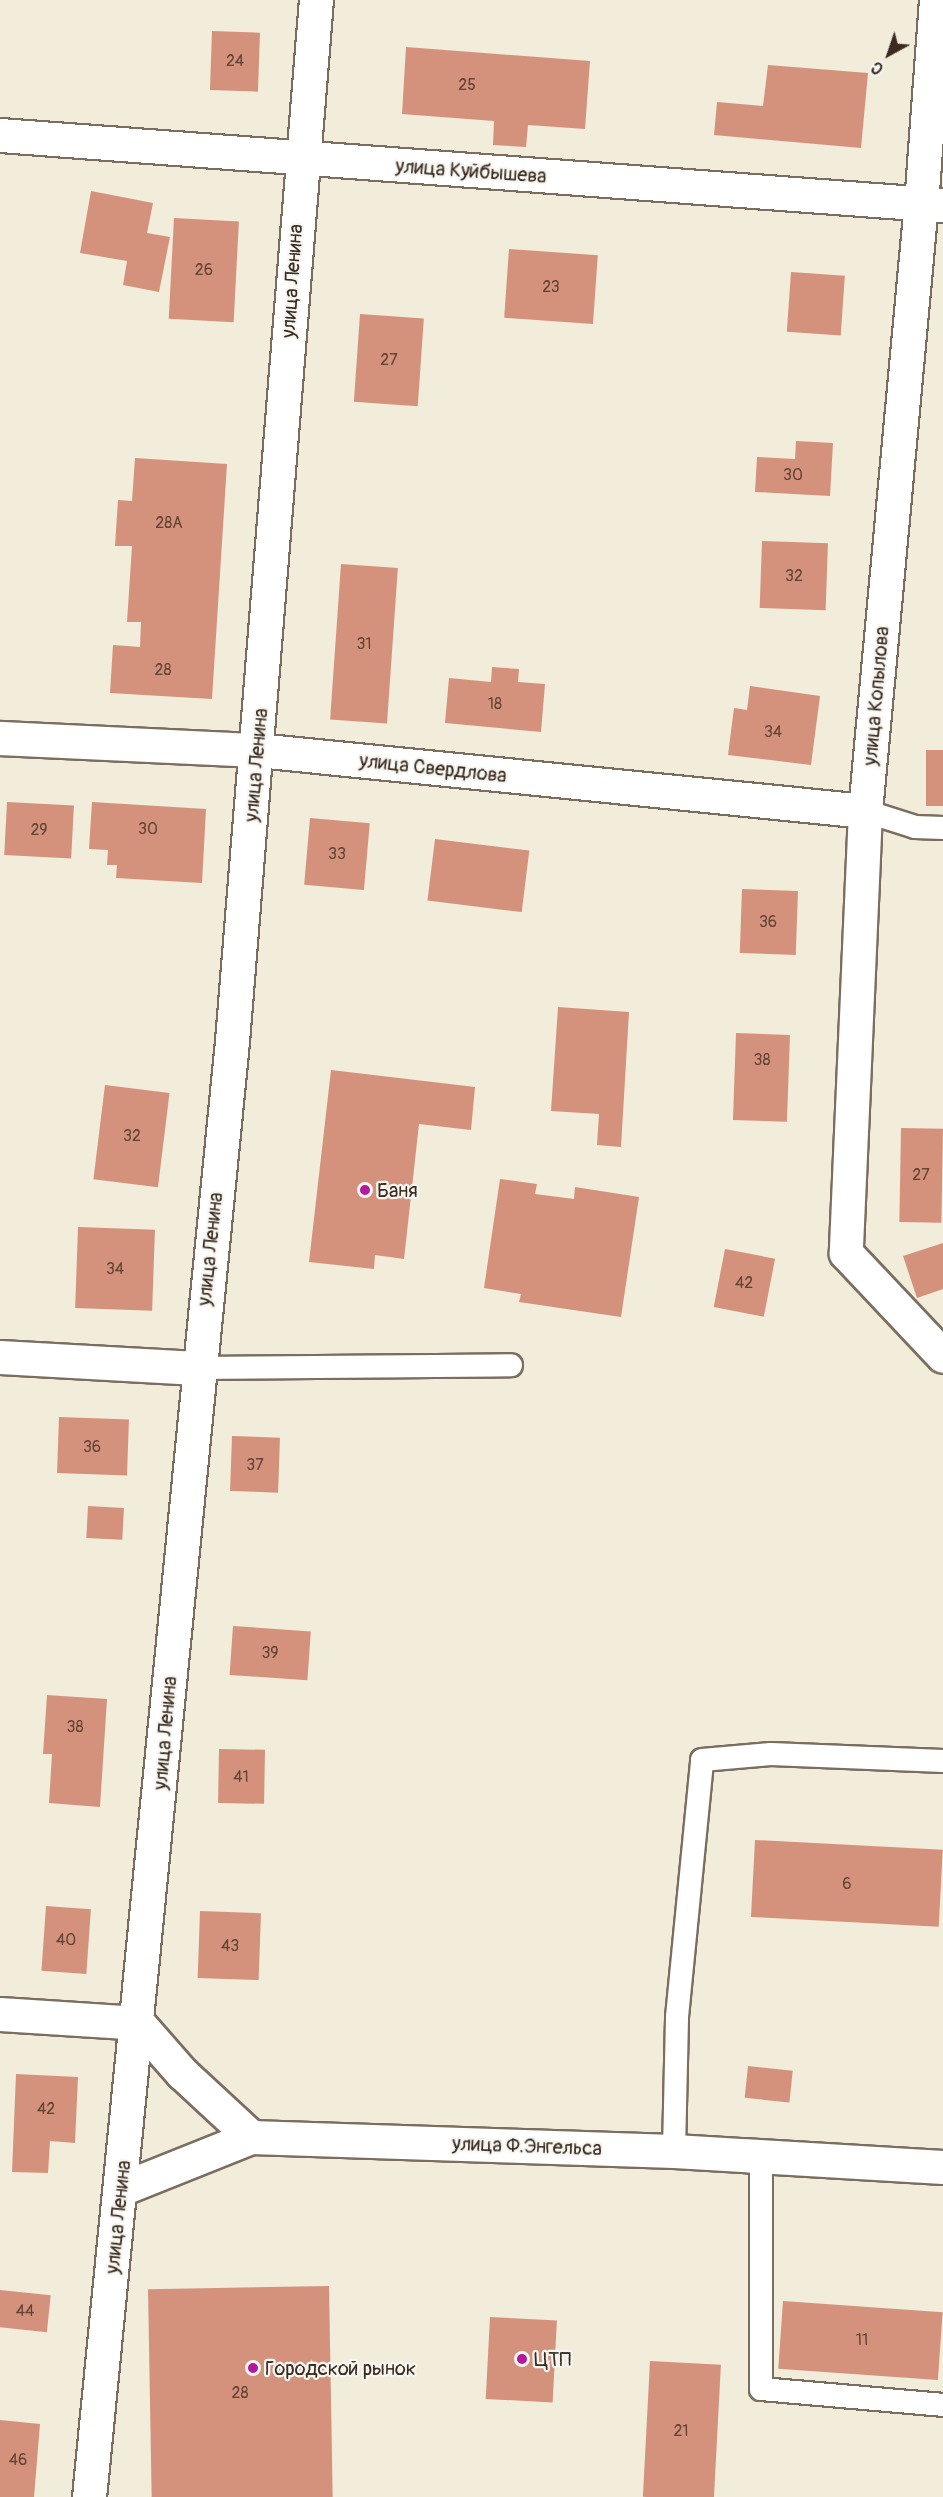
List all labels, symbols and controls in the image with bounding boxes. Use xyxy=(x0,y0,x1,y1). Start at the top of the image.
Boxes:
north arrow xyxy=(859,24,919,84)
house number: 24 xyxy=(226,51,244,71)
text: С xyxy=(867,57,888,79)
house number: 25 xyxy=(458,75,476,95)
street label: улица Куйбышева xyxy=(395,154,547,188)
street label: улица Ленина xyxy=(276,223,308,339)
house number: 26 xyxy=(195,260,213,280)
house number: 23 xyxy=(542,277,560,297)
house number: 27 xyxy=(380,350,398,370)
house number: 30 xyxy=(783,465,803,485)
house number: 28А xyxy=(155,513,183,533)
house number: 32 xyxy=(785,566,803,586)
street label: улица Копылова xyxy=(858,625,894,767)
house number: 31 xyxy=(356,634,372,654)
house number: 28 xyxy=(154,660,172,680)
house number: 18 xyxy=(488,694,502,714)
street label: улица Ленина xyxy=(239,707,273,823)
house number: 34 xyxy=(764,722,782,742)
street label: улица Свердлова xyxy=(358,748,508,788)
house number: 30 xyxy=(138,819,158,839)
house number: 29 xyxy=(30,820,48,840)
house number: 33 xyxy=(328,844,346,864)
house number: 36 xyxy=(759,912,777,932)
house number: 38 xyxy=(754,1050,770,1070)
house number: 32 xyxy=(123,1126,141,1146)
house number: 27 xyxy=(912,1165,930,1185)
place label: Баня xyxy=(377,1178,418,1202)
marker: Баня xyxy=(358,1183,372,1197)
street label: улица Ленина xyxy=(192,1191,228,1307)
house number: 34 xyxy=(106,1259,124,1279)
house number: 42 xyxy=(735,1273,753,1293)
house number: 36 xyxy=(83,1437,101,1457)
house number: 37 xyxy=(246,1455,264,1475)
house number: 39 xyxy=(261,1643,279,1663)
street label: улица Ленина xyxy=(148,1675,182,1791)
house number: 38 xyxy=(67,1717,83,1737)
house number: 41 xyxy=(233,1767,249,1787)
house number: 6 xyxy=(842,1874,852,1894)
house number: 40 xyxy=(56,1930,76,1950)
house number: 43 xyxy=(221,1936,239,1956)
house number: 42 xyxy=(37,2099,55,2119)
street label: улица Ф.Энгельса xyxy=(452,2131,602,2161)
street label: улица Ленина xyxy=(100,2159,136,2275)
house number: 44 xyxy=(16,2301,34,2321)
house number: 11 xyxy=(856,2330,868,2350)
place label: ЦТП xyxy=(534,2347,571,2371)
marker: ЦТП xyxy=(515,2352,529,2366)
place label: Городской рынок xyxy=(265,2356,416,2380)
marker: Городской рынок xyxy=(246,2361,260,2375)
house number: 28 xyxy=(231,2383,249,2403)
house number: 21 xyxy=(673,2421,689,2441)
house number: 46 xyxy=(9,2450,27,2470)

